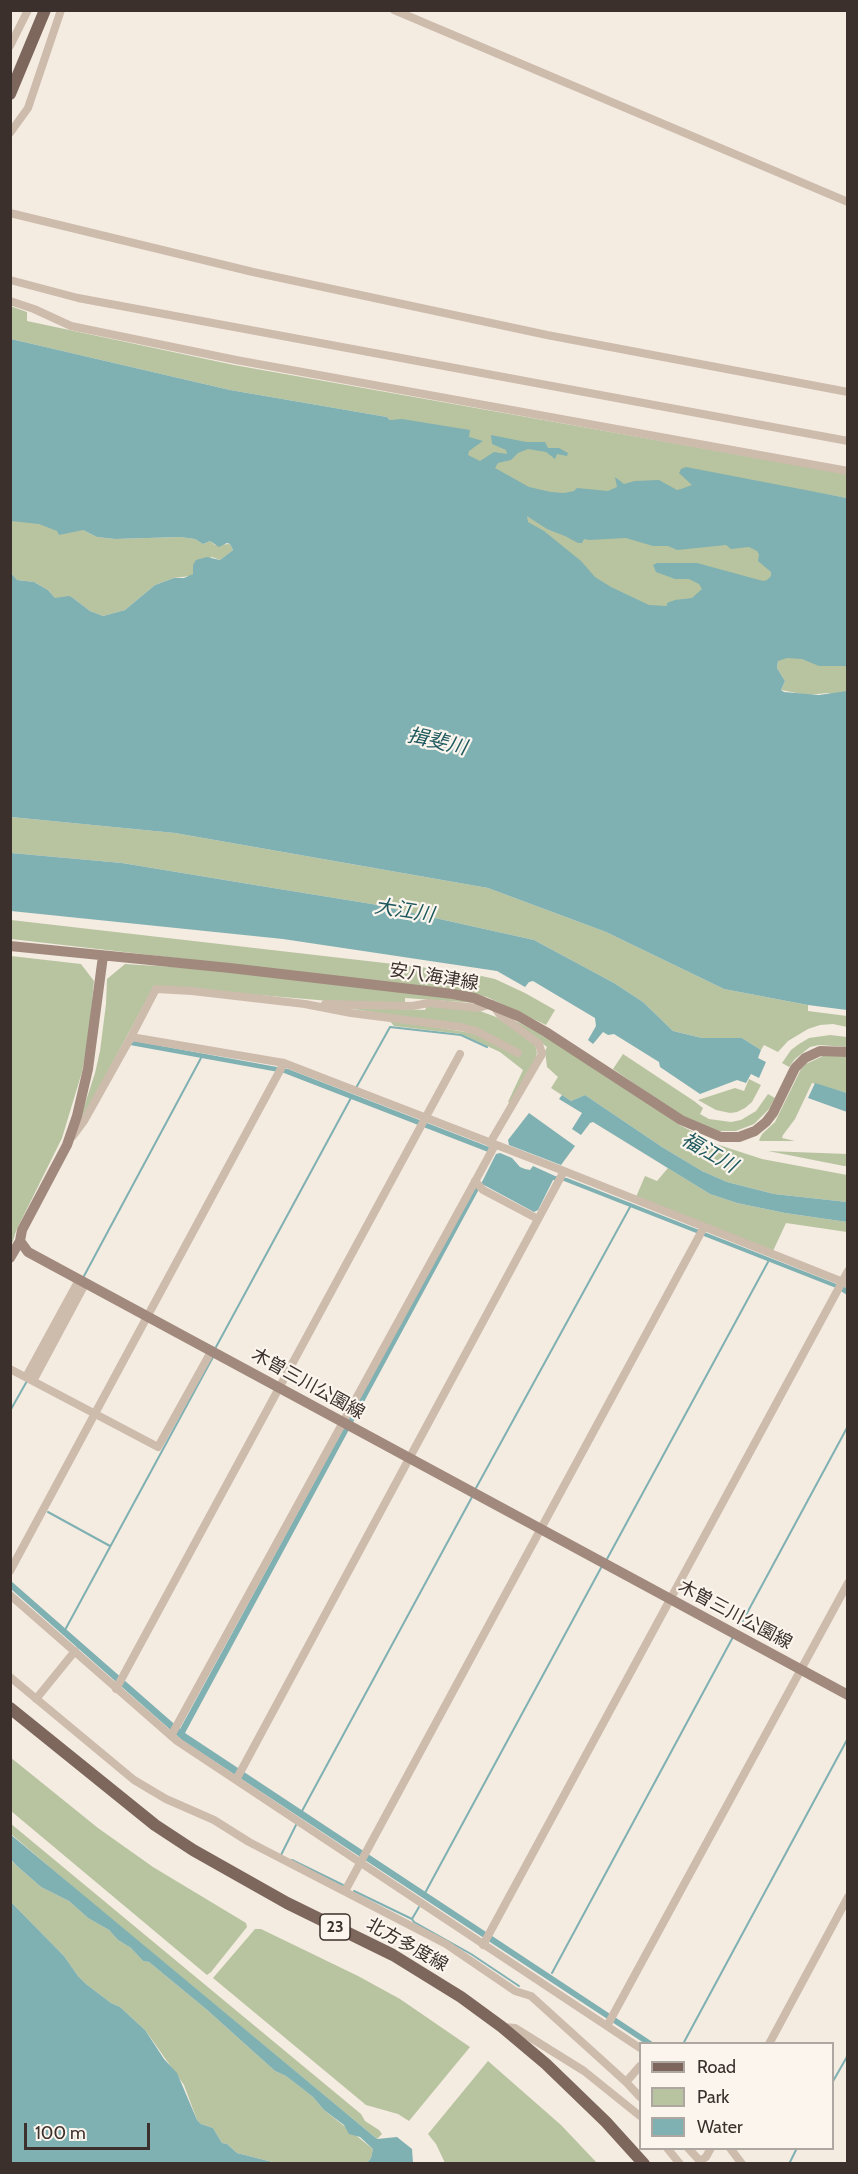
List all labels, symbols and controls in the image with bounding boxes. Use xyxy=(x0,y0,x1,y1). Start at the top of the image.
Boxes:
water label: 揖斐川 xyxy=(405,724,469,760)
water label: 大江川 xyxy=(372,894,436,928)
street label: 安八海津線 xyxy=(388,959,480,995)
water label: 福江川 xyxy=(677,1128,741,1178)
street label: 木曽三川公園線 xyxy=(248,1344,368,1424)
street label: 木曽三川公園線 xyxy=(674,1576,796,1654)
road number: 23 xyxy=(320,1914,350,1940)
street label: 北方多度線 xyxy=(362,1914,452,1976)
legend xyxy=(639,2042,834,2150)
text: Road xyxy=(697,2056,736,2078)
text: Park xyxy=(697,2086,729,2108)
scale bar xyxy=(27,2111,153,2149)
text: Water xyxy=(697,2116,743,2138)
text: 100 m xyxy=(35,2122,86,2144)

